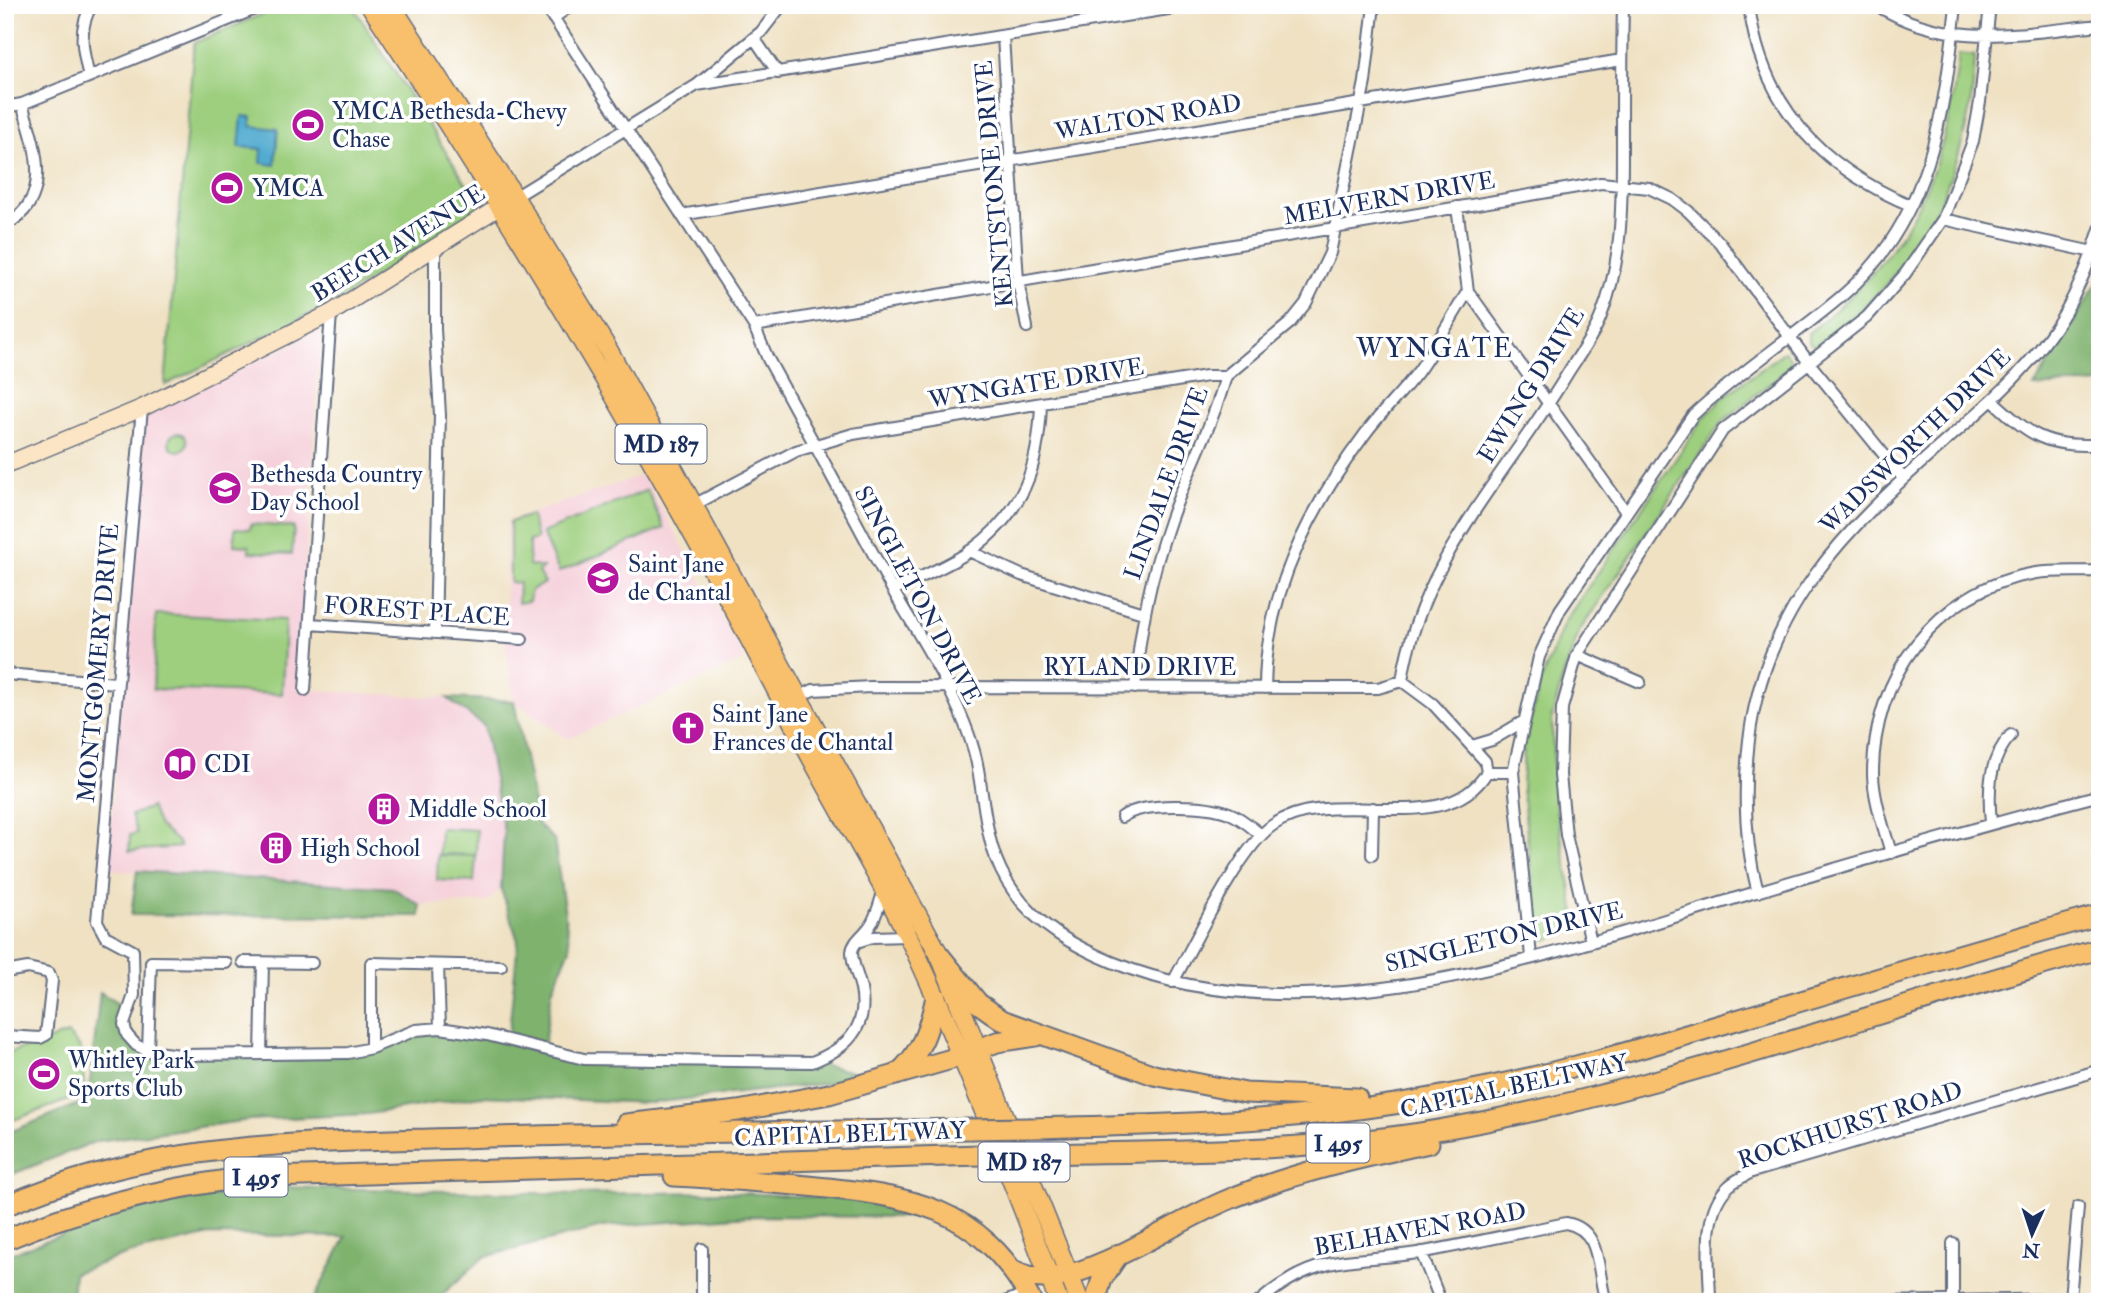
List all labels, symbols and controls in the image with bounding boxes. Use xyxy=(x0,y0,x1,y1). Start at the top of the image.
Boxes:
street label: KENTSTONE DRIVE xyxy=(968,59,1021,309)
street label: WALTON ROAD xyxy=(1052,87,1244,148)
place label: YMCA Bethesda-Chevy Chase xyxy=(332,96,567,155)
sports icon: YMCA Bethesda-Chevy Chase xyxy=(289,106,327,144)
street label: MELVERN DRIVE xyxy=(1281,165,1497,232)
sports icon: YMCA xyxy=(208,169,246,207)
place label: YMCA xyxy=(252,173,324,204)
street label: BEECH AVENUE xyxy=(306,177,491,309)
street label: EWING DRIVE xyxy=(1471,302,1592,469)
district label: WYNGATE xyxy=(1355,333,1514,365)
street label: WADSWORTH DRIVE xyxy=(1813,342,2017,541)
street label: WYNGATE DRIVE xyxy=(925,351,1146,416)
street label: LINDALE DRIVE xyxy=(1117,382,1216,584)
road number: MD 187 xyxy=(616,424,706,464)
place label: Bethesda Country Day School xyxy=(250,459,423,518)
school or university icon: Bethesda Country Day School xyxy=(206,469,244,507)
street label: SINGLETON DRIVE xyxy=(847,481,988,710)
street label: MONTGOMERY DRIVE xyxy=(71,522,126,804)
place label: Saint Jane de Chantal xyxy=(628,549,731,608)
school or university icon: Saint Jane de Chantal xyxy=(584,559,622,597)
street label: FOREST PLACE xyxy=(323,590,511,633)
street label: RYLAND DRIVE xyxy=(1044,652,1236,683)
place label: Saint Jane Frances de Chantal xyxy=(712,699,894,758)
church icon: Saint Jane Frances de Chantal xyxy=(669,709,707,747)
library icon: CDI xyxy=(161,745,199,783)
place label: CDI xyxy=(204,749,251,780)
building icon: Middle School xyxy=(365,790,403,828)
place label: Middle School xyxy=(408,794,547,825)
building icon: High School xyxy=(257,829,295,867)
place label: High School xyxy=(300,833,420,864)
street label: SINGLETON DRIVE xyxy=(1382,895,1626,980)
place label: Whitley Park Sports Club xyxy=(67,1045,195,1104)
street label: CAPITAL BELTWAY xyxy=(1397,1047,1631,1126)
sports icon: Whitley Park Sports Club xyxy=(25,1055,63,1093)
street label: ROCKHURST ROAD xyxy=(1734,1075,1966,1176)
street label: CAPITAL BELTWAY xyxy=(733,1115,967,1154)
road number: I 495 xyxy=(1306,1124,1370,1162)
road number: MD 187 xyxy=(978,1142,1070,1182)
road number: I 495 xyxy=(224,1158,288,1196)
street label: BELHAVEN ROAD xyxy=(1311,1196,1529,1263)
north arrow xyxy=(1996,1198,2066,1268)
text: N xyxy=(2021,1237,2041,1262)

